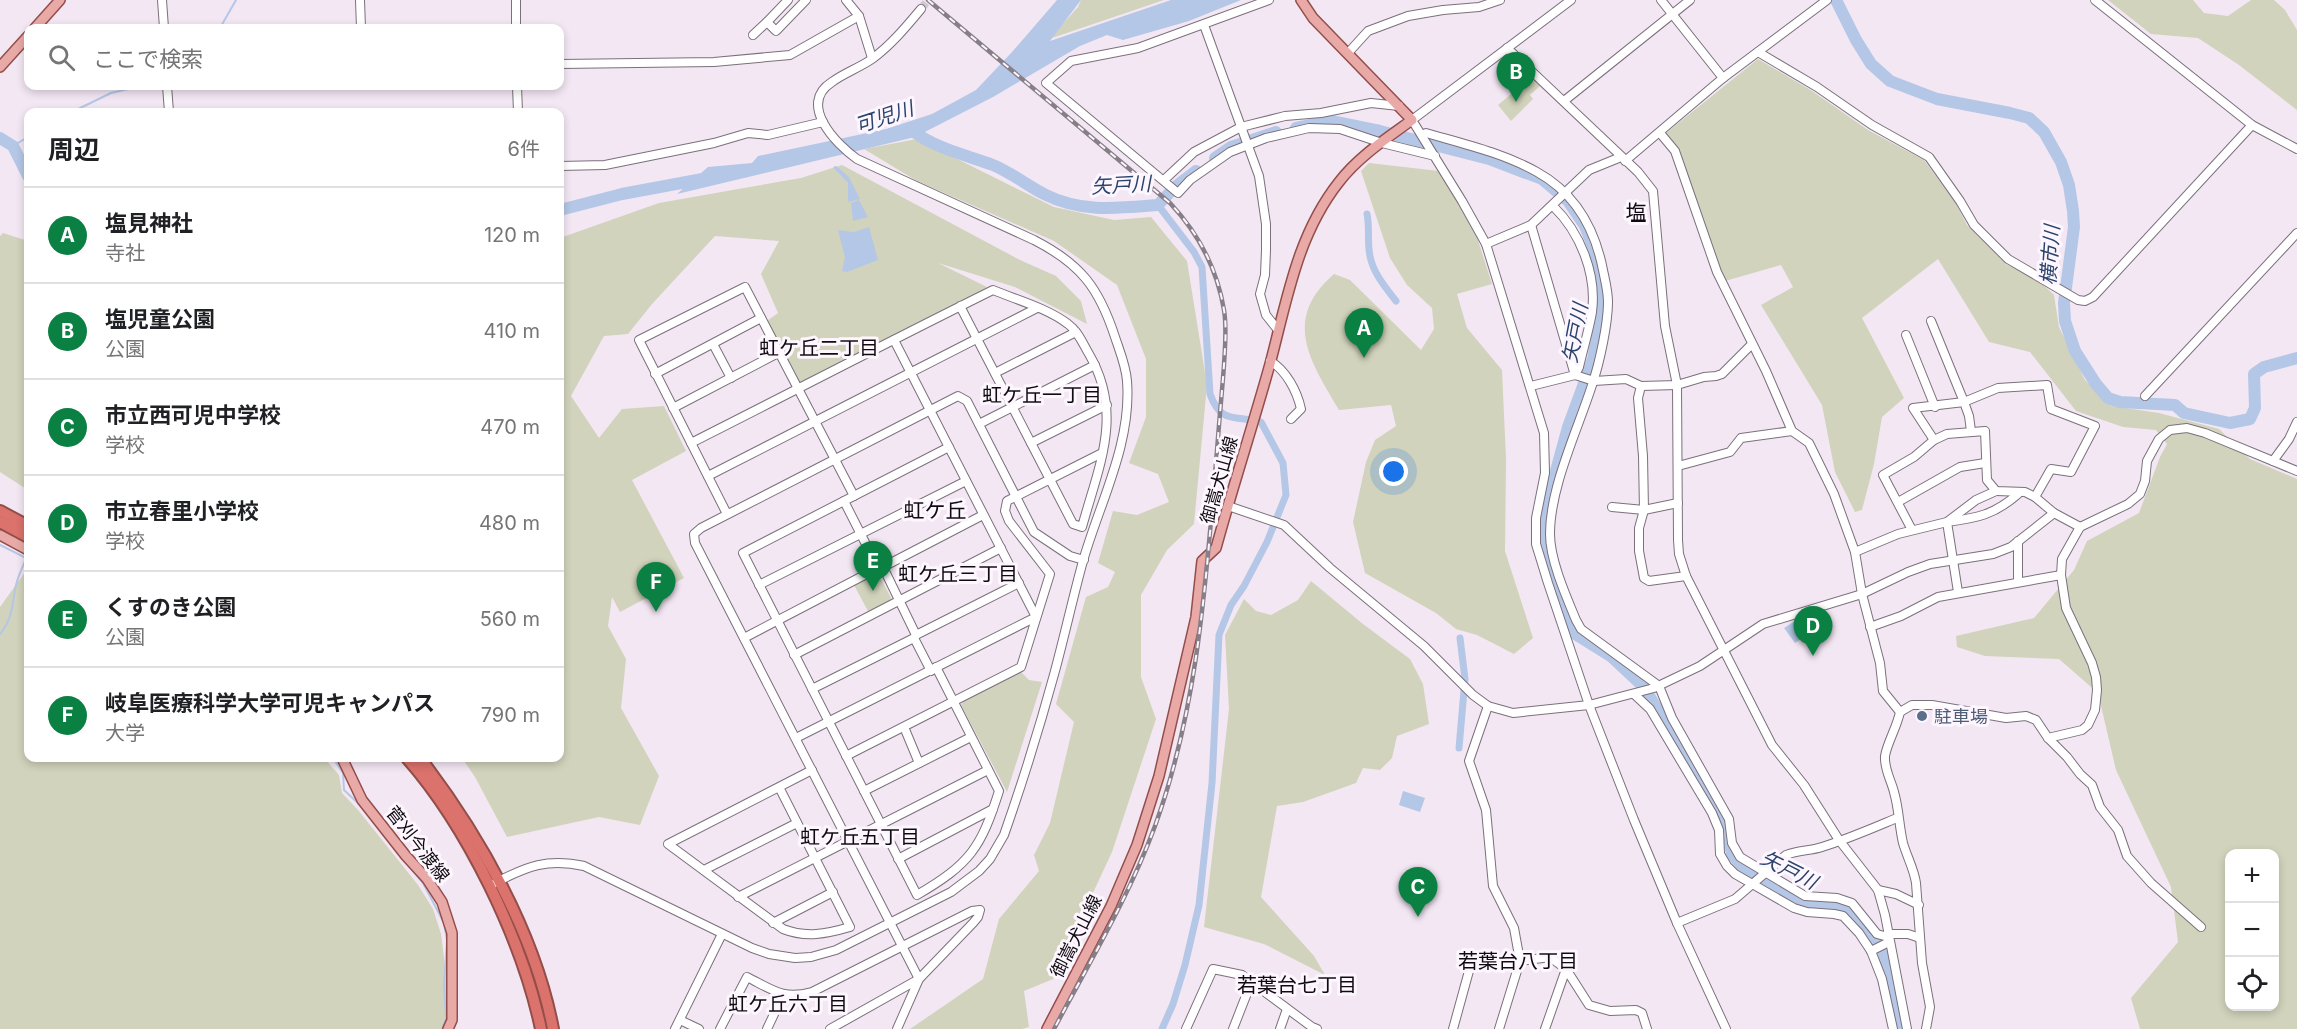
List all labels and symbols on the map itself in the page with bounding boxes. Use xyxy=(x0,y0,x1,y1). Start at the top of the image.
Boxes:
pin: B xyxy=(1496,52,1536,102)
water label: 可児川 xyxy=(852,96,918,138)
water label: 矢戸川 xyxy=(1090,171,1154,199)
district label: 塩 xyxy=(1626,200,1647,225)
water label: 横市川 xyxy=(2036,222,2064,286)
water label: 矢戸川 xyxy=(1557,299,1593,365)
pin: A xyxy=(1344,308,1384,358)
district label: 虹ケ丘二丁目 xyxy=(759,336,879,360)
district label: 虹ケ丘一丁目 xyxy=(982,383,1102,407)
street label: 御嵩犬山線 xyxy=(1197,434,1241,526)
your location xyxy=(1379,457,1408,486)
district label: 虹ケ丘 xyxy=(904,498,967,523)
pin: E xyxy=(854,542,892,591)
pin: F xyxy=(636,562,676,612)
district label: 虹ケ丘三丁目 xyxy=(898,562,1018,586)
pin: D xyxy=(1794,606,1832,656)
place label: 駐車場 xyxy=(1934,706,1988,727)
marker: 駐車場 xyxy=(1915,709,1929,723)
street label: 菅刈今渡線 xyxy=(382,802,454,886)
district label: 虹ケ丘五丁目 xyxy=(800,825,920,849)
water label: 矢戸川 xyxy=(1757,846,1823,895)
pin: C xyxy=(1398,868,1438,917)
street label: 御嵩犬山線 xyxy=(1046,891,1106,981)
district label: 若葉台八丁目 xyxy=(1458,949,1578,973)
district label: 若葉台七丁目 xyxy=(1237,973,1357,997)
district label: 虹ケ丘六丁目 xyxy=(728,992,848,1016)

